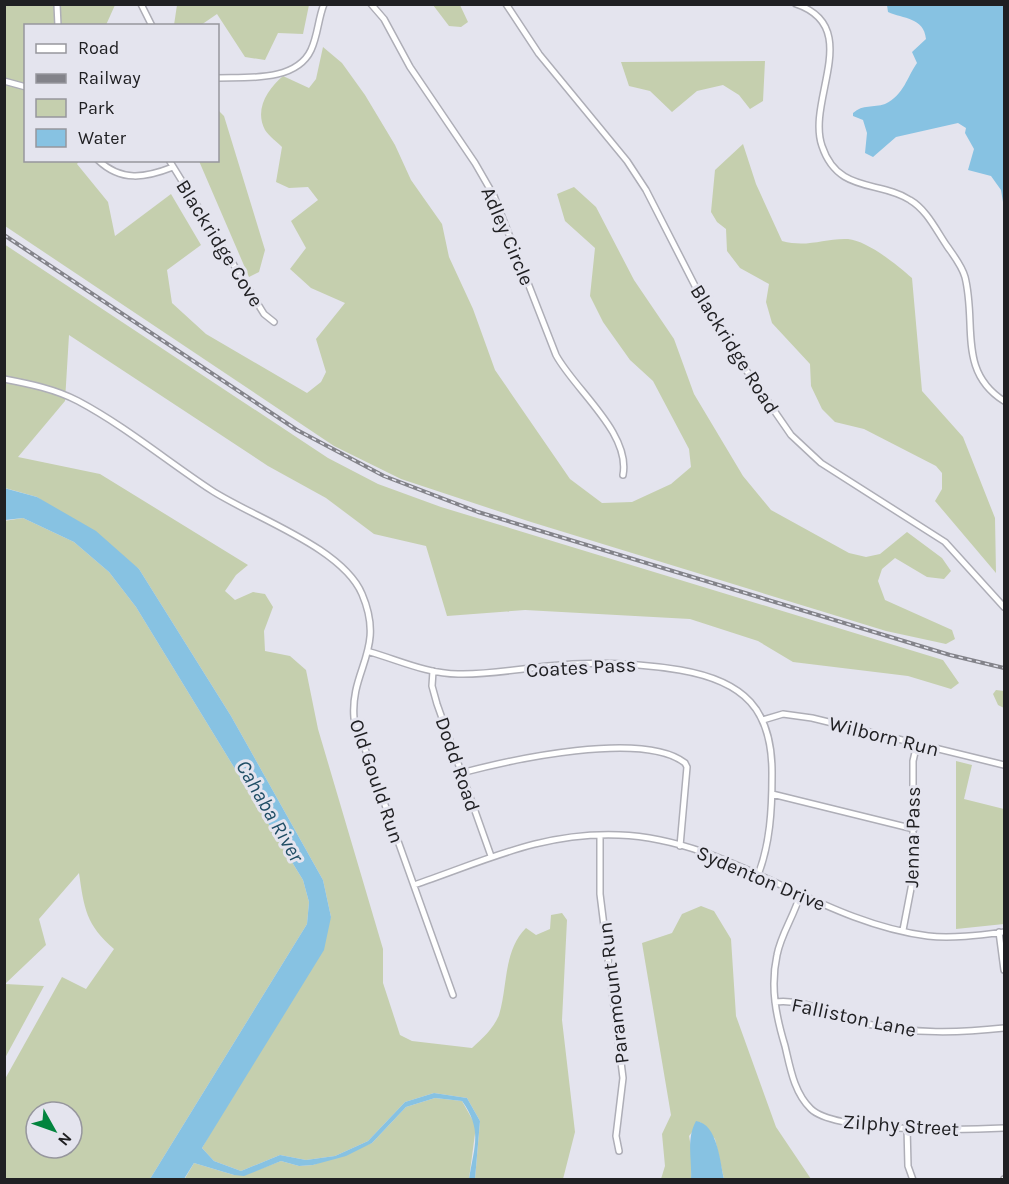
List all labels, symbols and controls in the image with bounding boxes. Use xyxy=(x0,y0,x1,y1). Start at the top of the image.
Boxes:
legend xyxy=(24,24,219,162)
text: Road xyxy=(78,37,119,59)
text: Railway xyxy=(78,67,141,89)
text: Park xyxy=(78,97,115,119)
text: Water xyxy=(78,127,126,149)
street label: Blackridge Cove xyxy=(171,175,268,311)
street label: Adley Circle xyxy=(476,183,539,289)
street label: Blackridge Road xyxy=(686,280,784,418)
street label: Coates Pass xyxy=(525,653,637,682)
street label: Wilborn Run xyxy=(826,712,941,761)
street label: Dodd Road xyxy=(431,714,484,815)
street label: Old Gould Run xyxy=(345,716,409,846)
water label: Cahaba River xyxy=(231,756,309,867)
street label: Jenna Pass xyxy=(900,786,925,888)
street label: Sydenton Drive xyxy=(693,841,829,916)
street label: Paramount Run xyxy=(593,921,634,1065)
street label: Falliston Lane xyxy=(790,993,918,1042)
north arrow xyxy=(24,1100,84,1160)
street label: Zilphy Street xyxy=(842,1110,960,1141)
text: N xyxy=(54,1129,76,1150)

